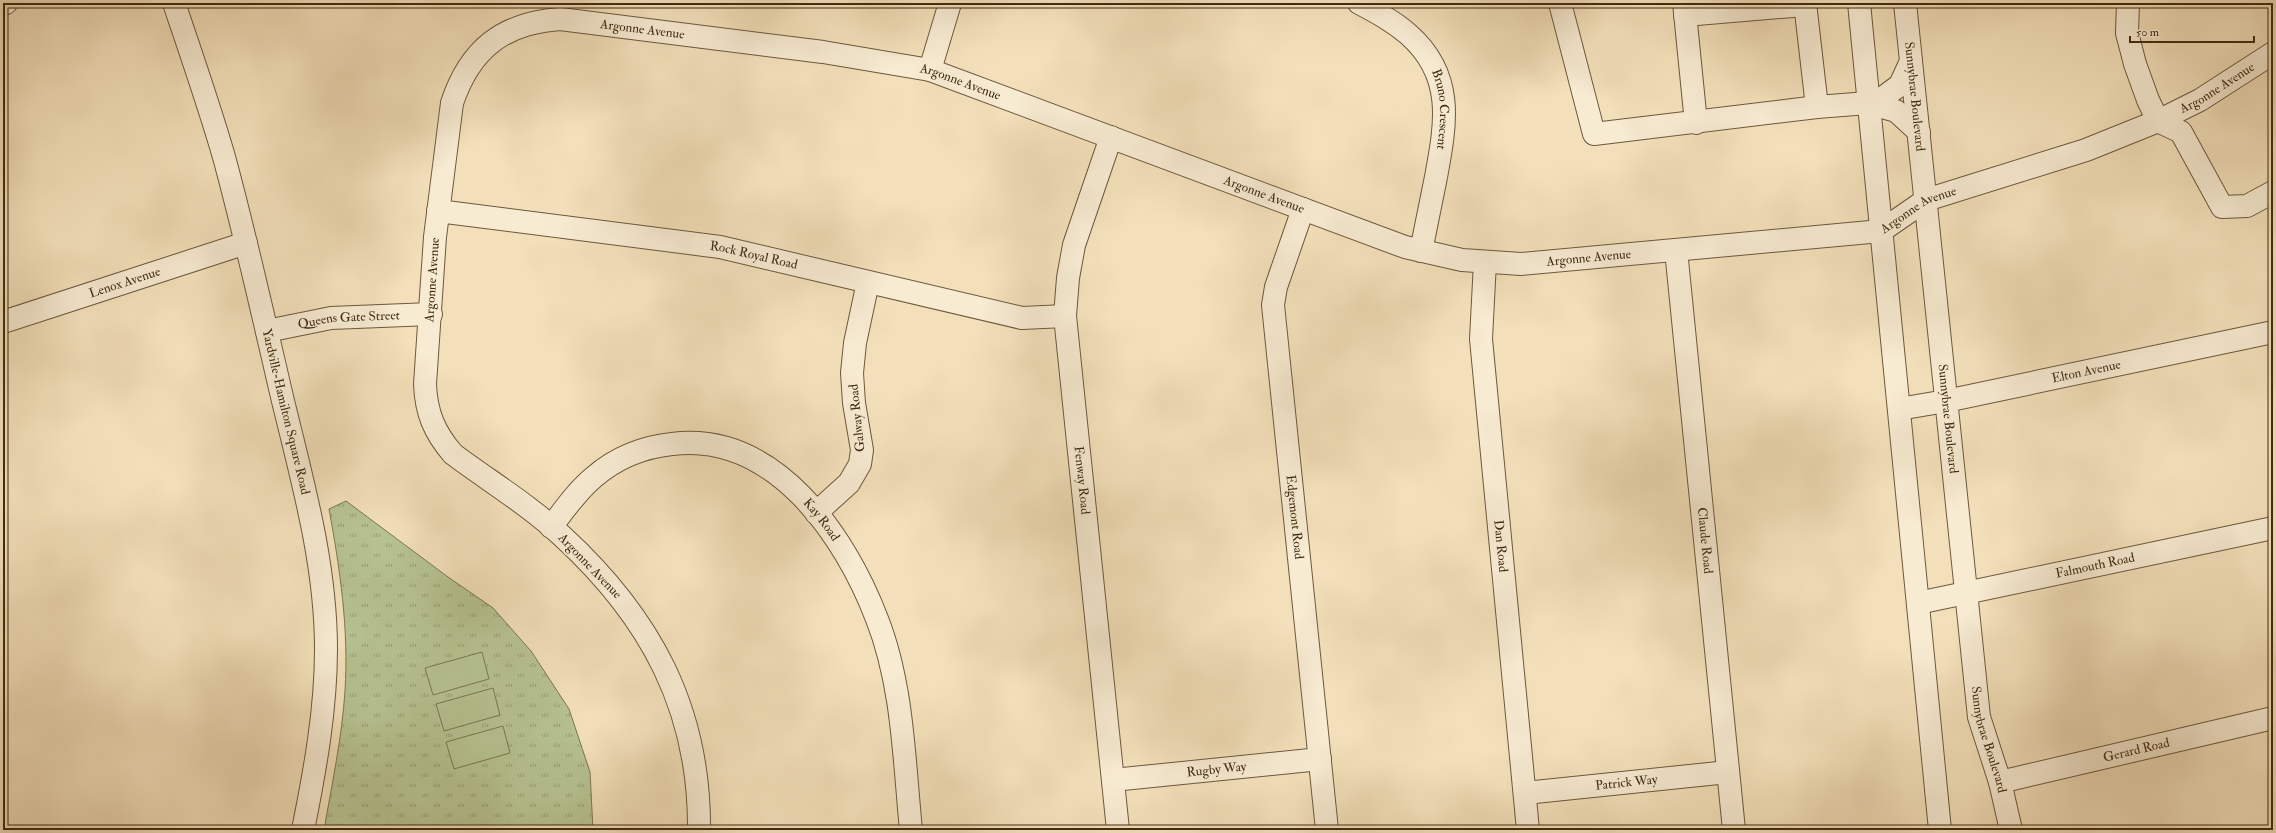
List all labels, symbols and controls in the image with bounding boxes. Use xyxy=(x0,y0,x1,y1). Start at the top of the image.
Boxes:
street label: Argonne Avenue xyxy=(598,16,686,43)
scale bar xyxy=(2130,18,2254,44)
text: 50 m xyxy=(2136,25,2160,40)
street label: Sunnybrae Boulevard xyxy=(1901,41,1928,153)
street label: Argonne Avenue xyxy=(2176,59,2258,117)
street label: Argonne Avenue xyxy=(918,60,1004,104)
street label: Bruno Crescent xyxy=(1428,67,1452,151)
street label: Argonne Avenue xyxy=(1221,172,1307,217)
street label: Argonne Avenue xyxy=(1876,183,1959,238)
street label: Argonne Avenue xyxy=(421,236,443,324)
street label: Rock Royal Road xyxy=(709,238,800,273)
street label: Argonne Avenue xyxy=(1545,246,1632,270)
street label: Lenox Avenue xyxy=(87,263,163,301)
street label: Queens Gate Street xyxy=(296,307,400,333)
street label: Yardville-Hamilton Square Road xyxy=(259,327,314,497)
street label: Elton Avenue xyxy=(2050,356,2123,386)
street label: Sunnybrae Boulevard xyxy=(1934,363,1962,475)
street label: Galway Road xyxy=(845,382,870,453)
street label: Fenway Road xyxy=(1070,445,1093,516)
street label: Edgemont Road xyxy=(1283,474,1307,561)
street label: Kay Road xyxy=(800,495,844,545)
street label: Claude Road xyxy=(1694,507,1716,575)
street label: Dan Road xyxy=(1490,519,1511,573)
street label: Argonne Avenue xyxy=(554,529,626,603)
street label: Falmouth Road xyxy=(2054,549,2137,582)
street label: Sunnybrae Boulevard xyxy=(1968,686,2010,795)
street label: Gerard Road xyxy=(2102,734,2172,766)
street label: Rugby Way xyxy=(1186,758,1248,780)
street label: Patrick Way xyxy=(1595,771,1659,794)

